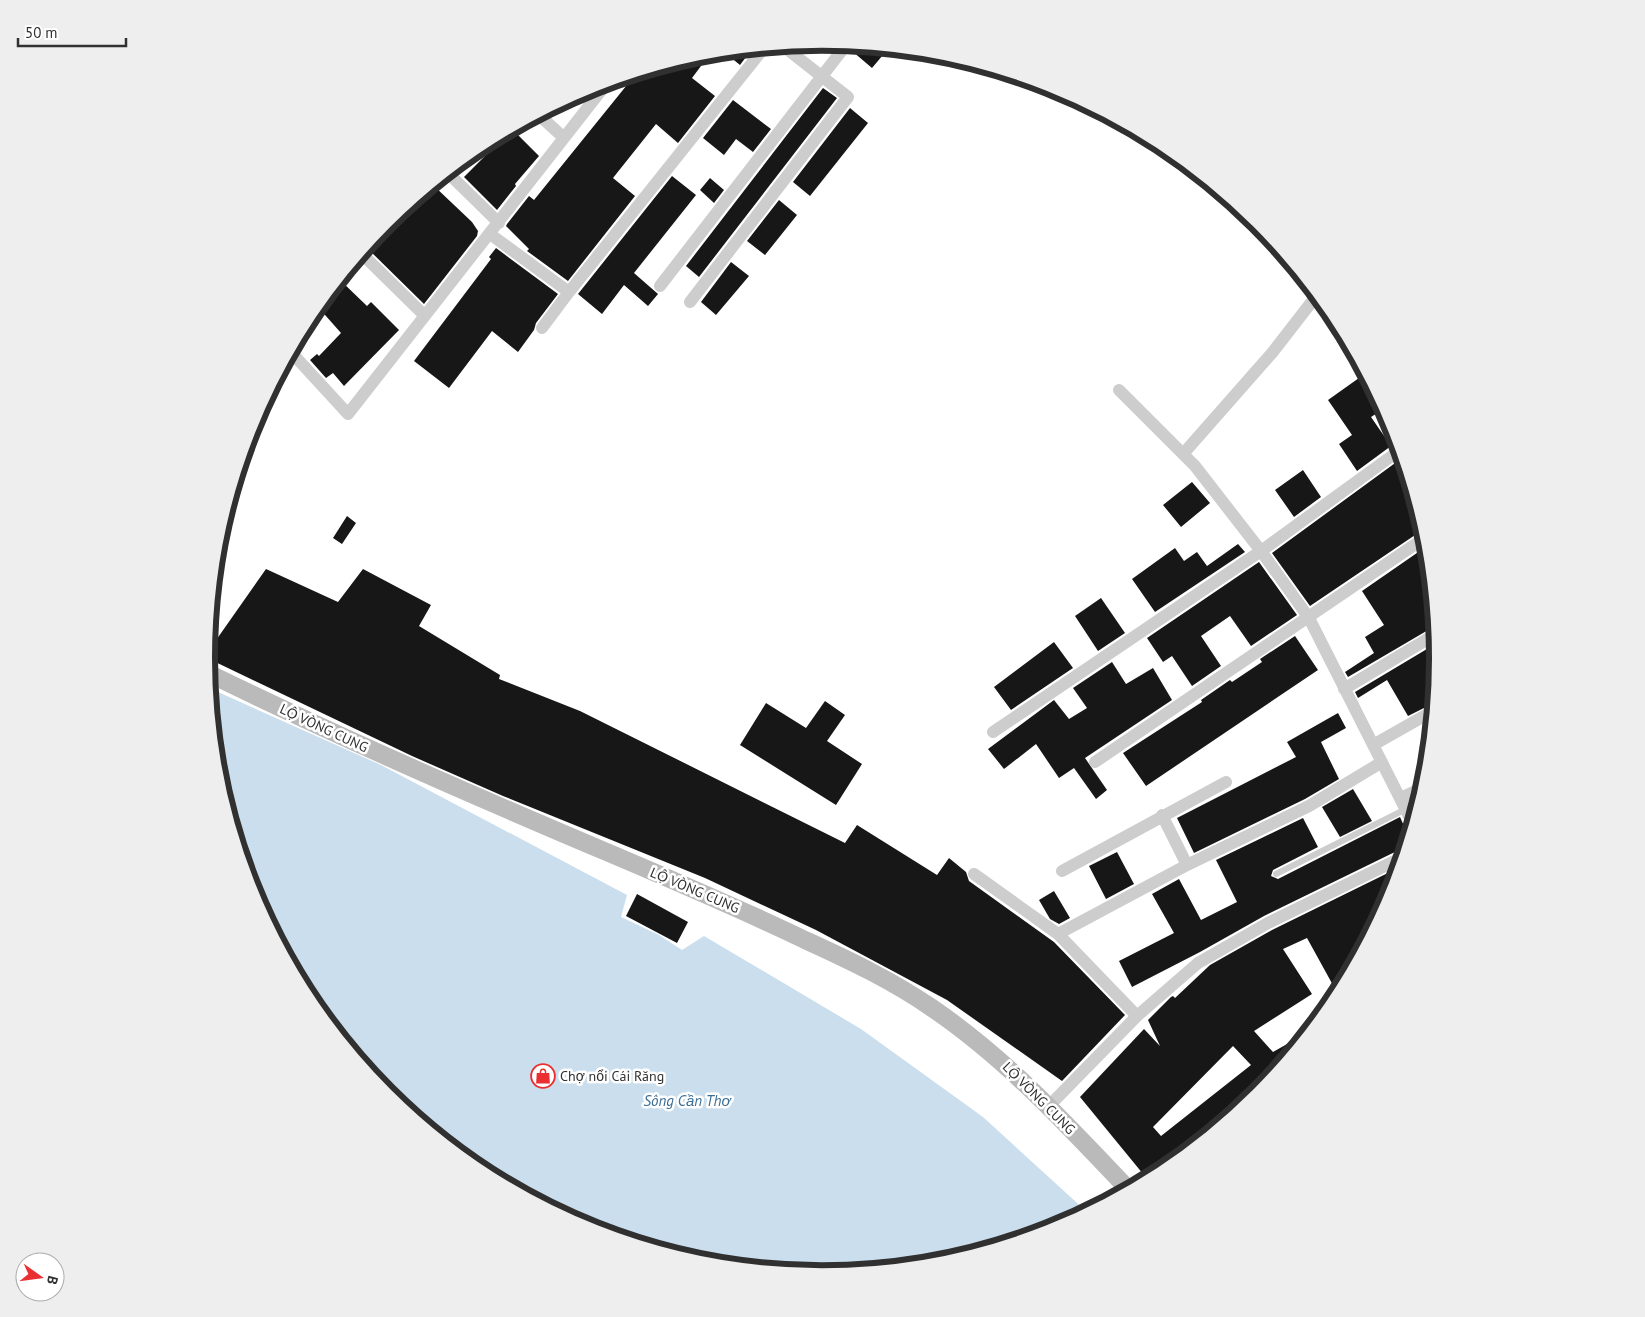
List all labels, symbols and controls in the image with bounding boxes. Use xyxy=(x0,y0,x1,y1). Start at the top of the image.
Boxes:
scale bar xyxy=(18,15,125,47)
text: 50 m xyxy=(25,23,58,42)
street label: LỘ VÒNG CUNG xyxy=(277,700,371,756)
street label: LỘ VÒNG CUNG xyxy=(648,863,742,917)
street label: LỘ VÒNG CUNG xyxy=(999,1058,1079,1138)
shop icon: Chợ nổi Cái Răng xyxy=(530,1063,556,1089)
place label: Chợ nổi Cái Răng xyxy=(560,1067,664,1085)
water label: Sông Cần Thơ xyxy=(643,1091,733,1110)
north arrow xyxy=(15,1252,65,1302)
text: B xyxy=(43,1274,62,1286)

